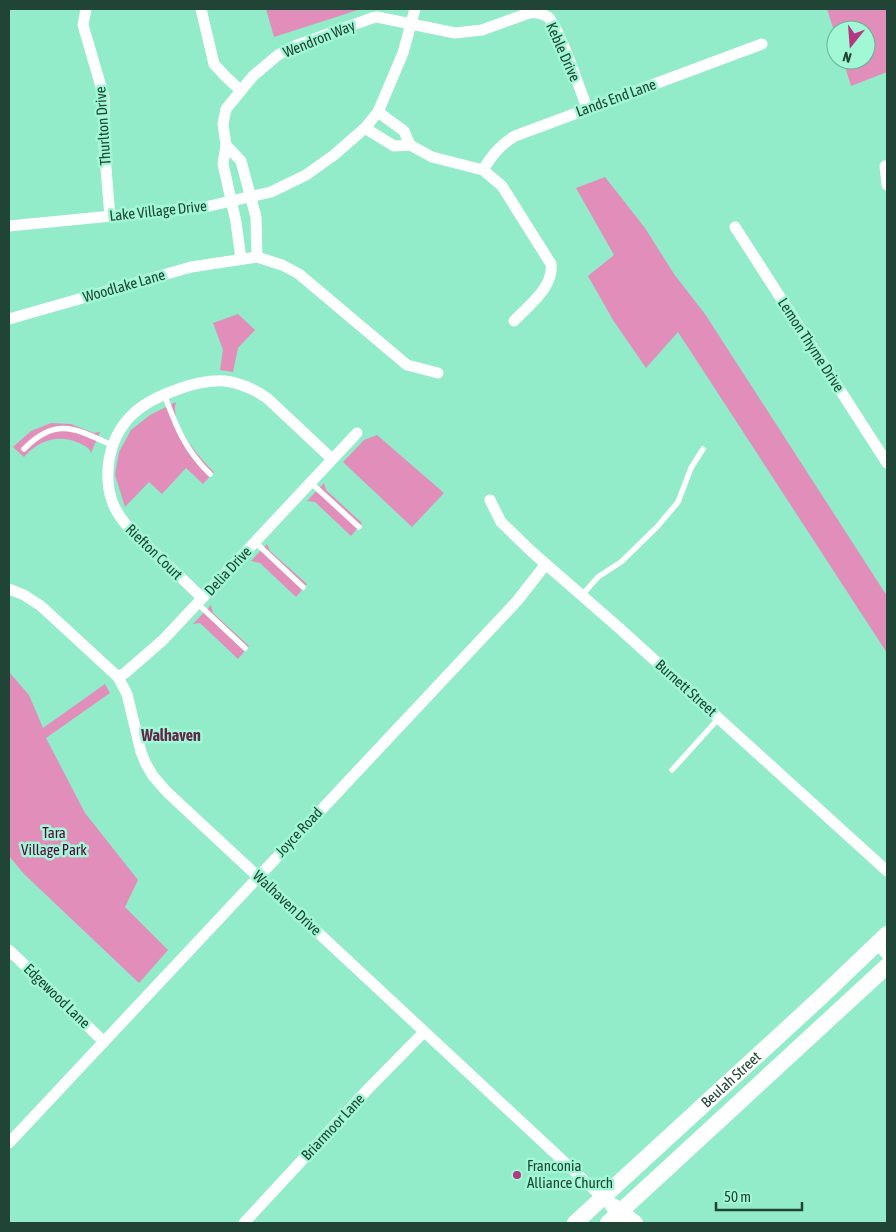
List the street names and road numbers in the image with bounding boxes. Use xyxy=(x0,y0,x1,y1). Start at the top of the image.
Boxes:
street label: Wendron Way xyxy=(280,16,357,61)
street label: Keble Drive xyxy=(543,20,584,84)
street label: Lands End Lane xyxy=(573,75,658,120)
street label: Thurlton Drive xyxy=(91,86,114,166)
street label: Lake Village Drive xyxy=(108,197,208,224)
street label: Woodlake Lane xyxy=(81,266,167,305)
street label: Lemon Thyme Drive xyxy=(775,295,848,395)
street label: Riefton Court xyxy=(123,520,186,583)
street label: Delia Drive xyxy=(201,542,255,599)
street label: Burnett Street xyxy=(652,656,720,720)
street label: Joyce Road xyxy=(272,804,326,860)
street label: Walhaven Drive xyxy=(250,867,325,939)
street label: Edgewood Lane xyxy=(21,960,94,1031)
street label: Beulah Street xyxy=(698,1048,764,1111)
street label: Briarmoor Lane xyxy=(298,1090,368,1163)

